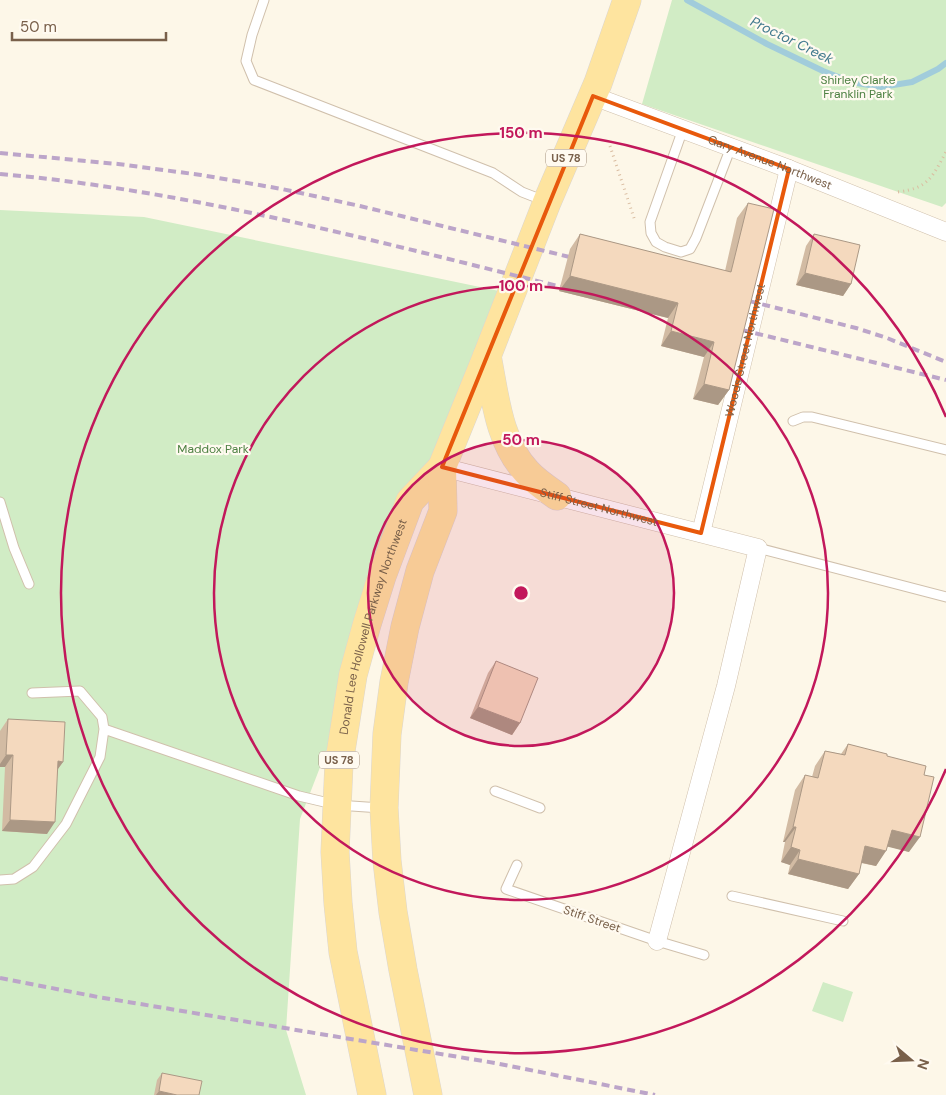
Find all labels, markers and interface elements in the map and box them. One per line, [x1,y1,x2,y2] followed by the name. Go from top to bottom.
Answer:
[12,10,166,42] scale bar
[747,12,837,68] water label: Proctor Creek
[20,17,57,37] text: 50 m
[821,72,896,102] park label: Shirley Clarke Franklin Park
[500,123,543,143] text: 150 m
[706,131,835,194] street label: Gary Avenue Northwest
[546,150,586,167] road number: US 78
[499,276,543,296] text: 100 m
[721,281,769,419] street label: Woods Street Northwest
[502,430,540,450] text: 50 m
[177,441,249,457] park label: Maddox Park
[538,484,660,530] street label: Stiff Street Northwest
[336,516,411,736] street label: Donald Lee Hollowell Parkway Northwest
[512,584,530,602] centre of rings
[319,752,359,768] road number: US 78
[561,902,623,936] street label: Stiff Street
[886,1035,936,1085] north arrow
[913,1056,933,1072] text: N

